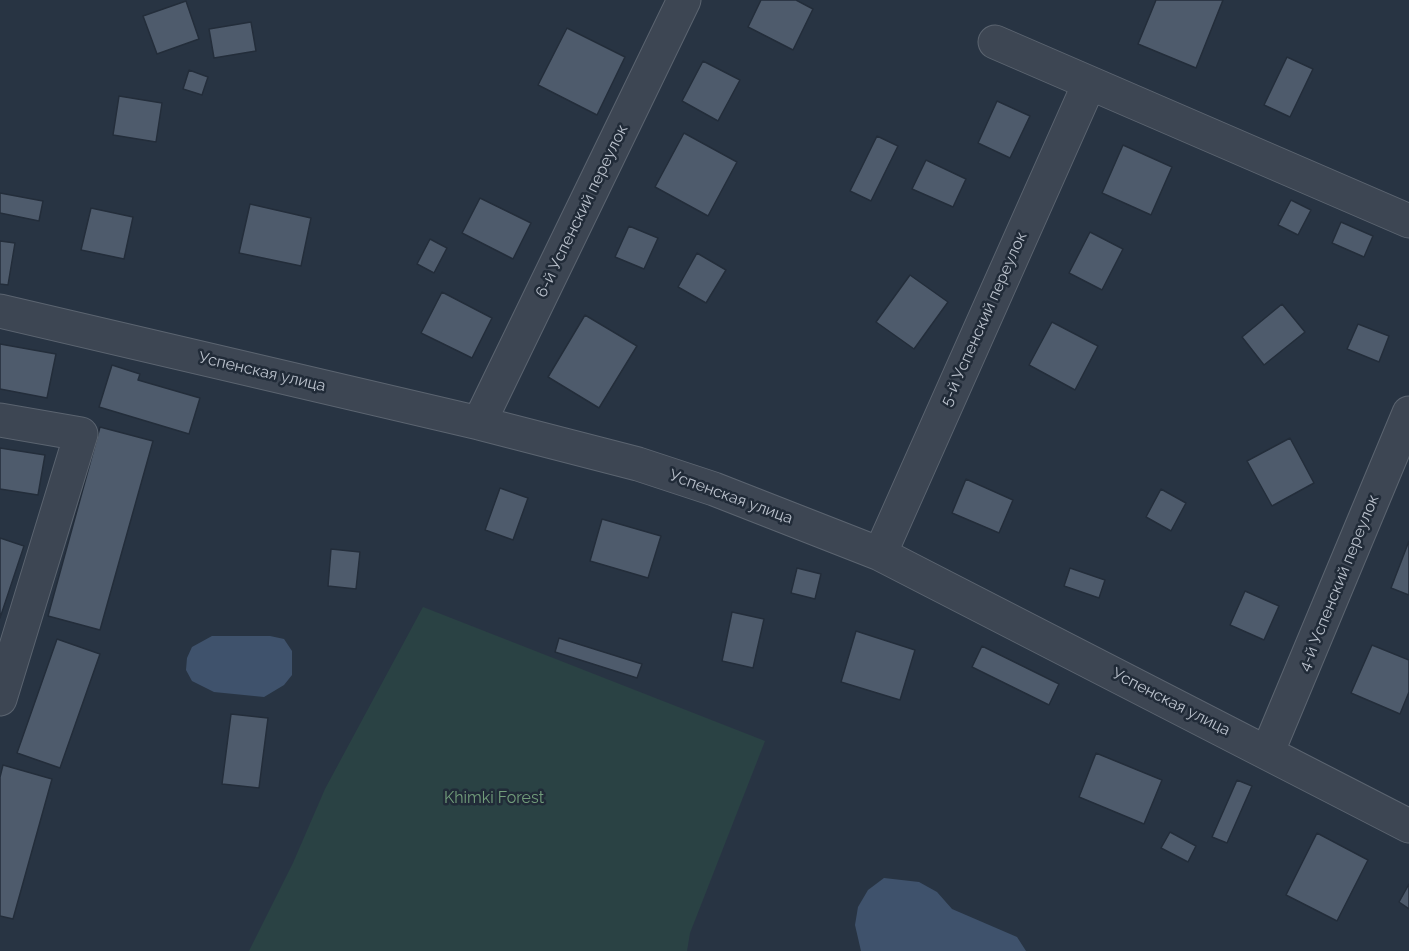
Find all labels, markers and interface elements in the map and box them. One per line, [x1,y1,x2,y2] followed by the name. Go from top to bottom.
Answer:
[532,122,632,300] street label: 6-й Успенский переулок
[937,229,1031,409] street label: 5-й Успенский переулок
[197,348,327,396] street label: Успенская улица
[667,466,795,528] street label: Успенская улица
[1295,492,1383,674] street label: 4-й Успенский переулок
[1109,664,1233,740] street label: Успенская улица
[444,788,544,808] park label: Khimki Forest

